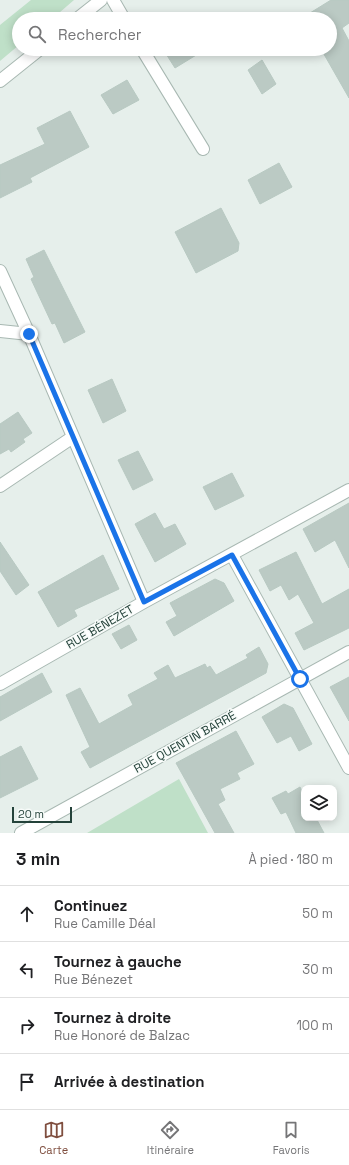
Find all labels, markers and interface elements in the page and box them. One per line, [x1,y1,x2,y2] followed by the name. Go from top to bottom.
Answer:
[12,12,337,56] search box
[26,23,48,45] icon: search
[58,25,141,44] text: Rechercher
[20,325,38,343] route end
[63,601,137,653] street label: RUE BÉNEZET
[291,670,309,688] route start
[131,707,239,777] street label: RUE QUENTIN BARRÉ
[301,785,337,821] map controls
[301,785,337,821] button: layers
[12,805,72,824] scale bar
[18,807,44,821] text: 20 m
[16,848,60,870] text: 3 min
[249,851,333,868] text: À pied · 180 m
[54,896,127,915] text: Continuez
[16,903,38,925] icon: ahead
[302,905,333,922] text: 50 m
[54,915,156,932] text: Rue Camille Déal
[54,952,182,971] text: Tournez à gauche
[16,959,38,981] icon: left
[302,961,333,978] text: 30 m
[54,971,133,988] text: Rue Bénezet
[54,1008,171,1027] text: Tournez à droite
[16,1015,38,1037] icon: right
[296,1017,333,1034] text: 100 m
[54,1027,190,1044] text: Rue Honoré de Balzac
[16,1071,38,1093] icon: arrive
[54,1072,204,1091] text: Arrivée à destination
[39,1119,68,1157] tab: Carte
[147,1119,194,1157] tab: Itinéraire
[273,1119,310,1157] tab: Favoris

